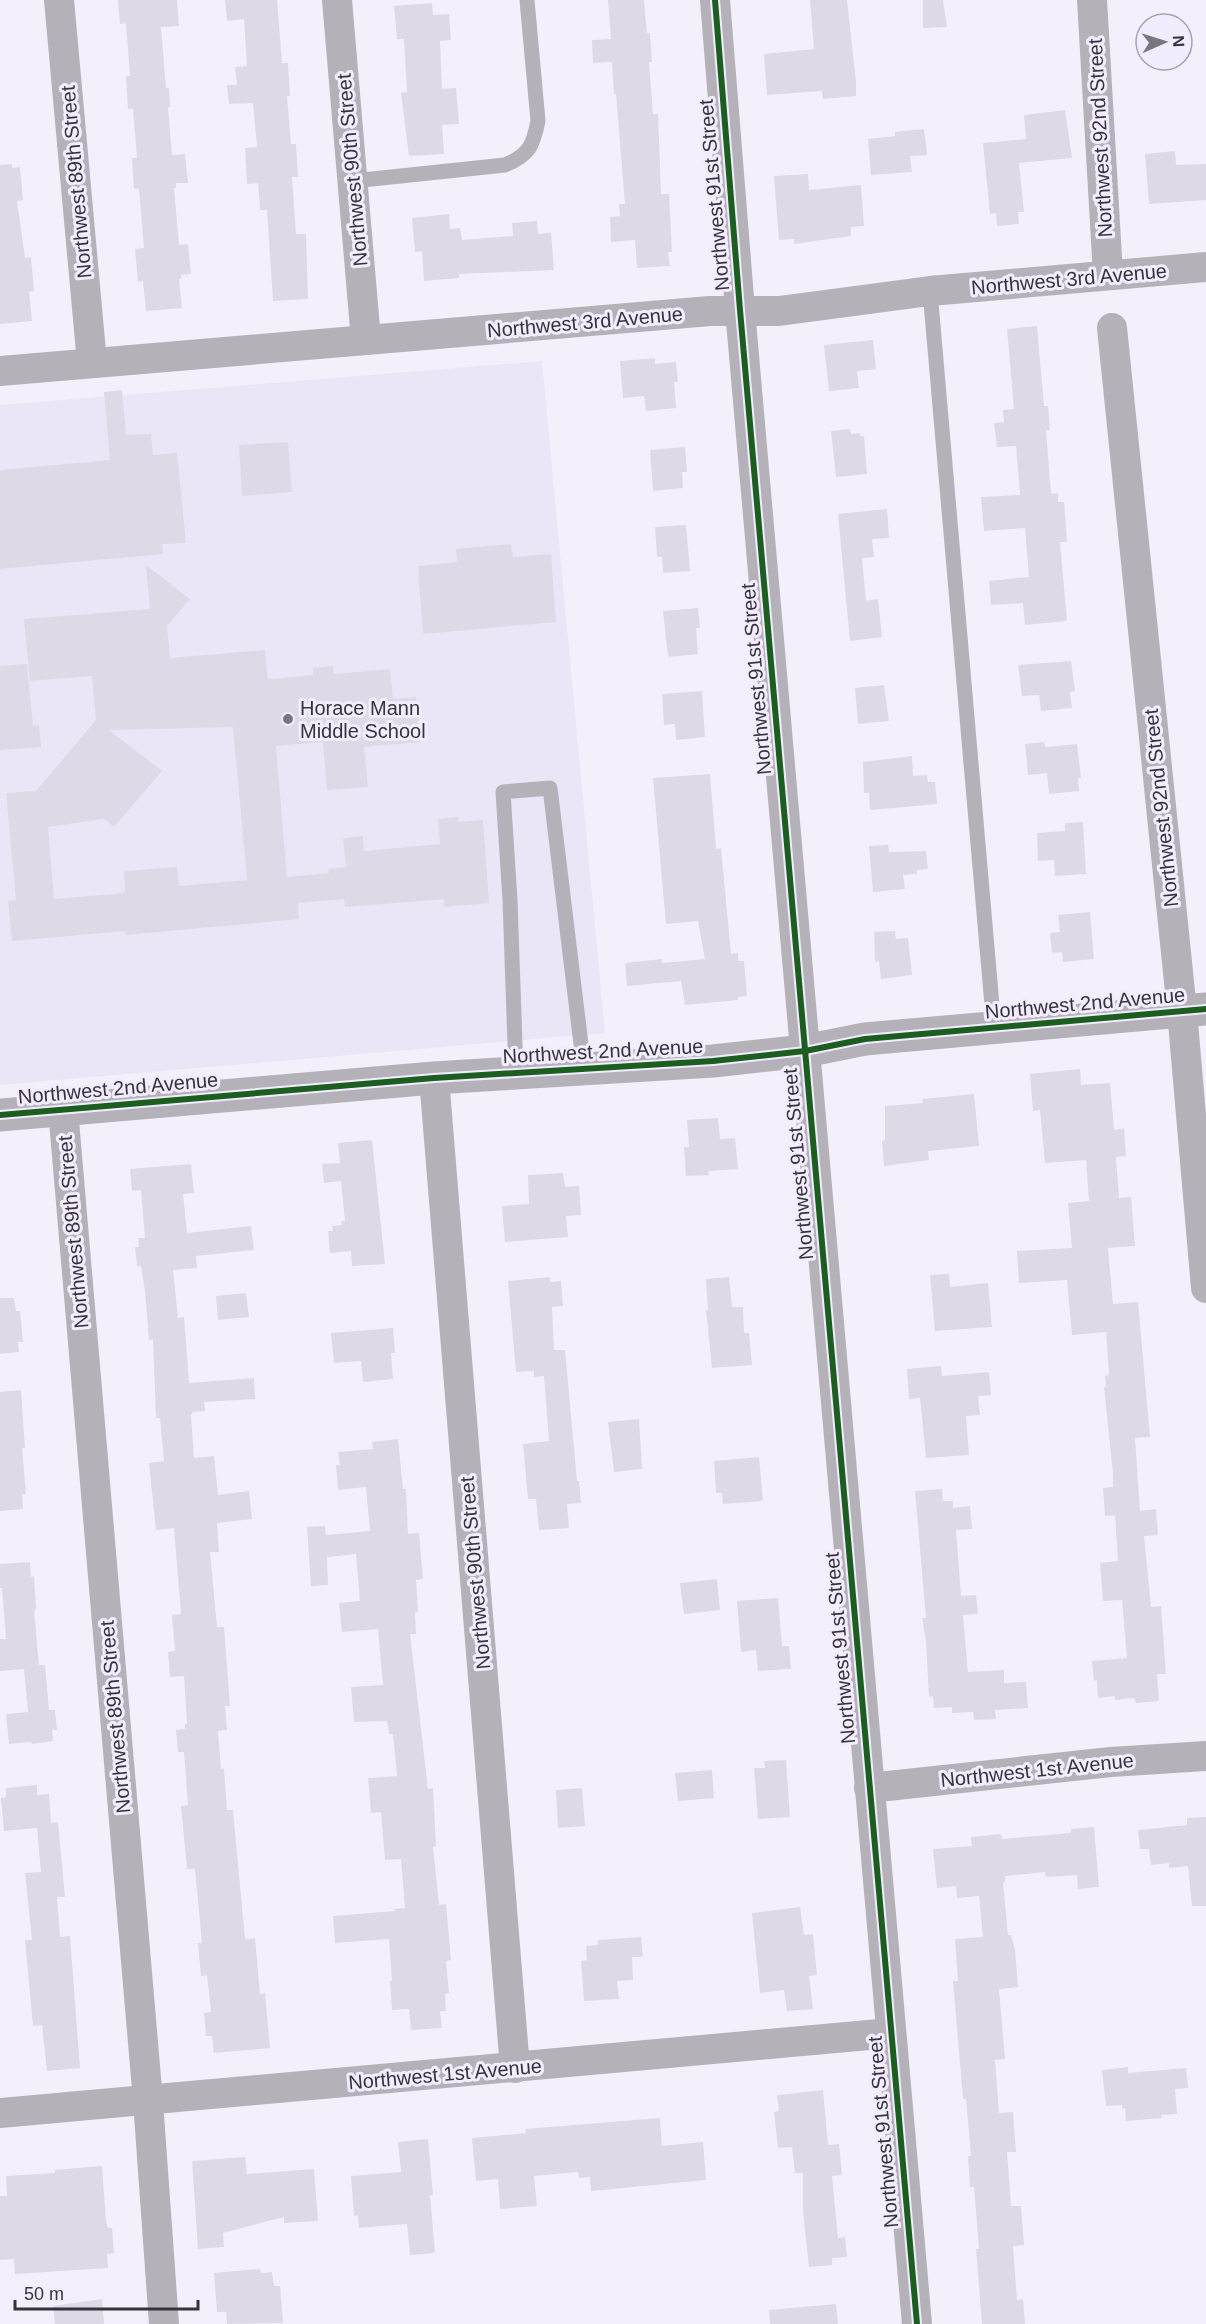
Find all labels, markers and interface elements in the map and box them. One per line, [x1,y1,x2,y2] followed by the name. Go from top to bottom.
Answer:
[1134,12,1194,72] north arrow
[1170,35,1187,47] text: N
[1084,38,1116,238] street label: Northwest 92nd Street
[333,72,371,267] street label: Northwest 90th Street
[57,84,95,279] street label: Northwest 89th Street
[695,98,733,292] street label: Northwest 91st Street
[970,259,1168,299] street label: Northwest 3rd Avenue
[486,302,684,342] street label: Northwest 3rd Avenue
[737,582,775,776] street label: Northwest 91st Street
[300,697,426,742] place label: Horace Mann Middle School
[1140,707,1182,908] street label: Northwest 92nd Street
[281,712,295,726] marker: Horace Mann Middle School
[984,983,1186,1023] street label: Northwest 2nd Avenue
[502,1035,704,1067] street label: Northwest 2nd Avenue
[779,1067,817,1261] street label: Northwest 91st Street
[17,1068,219,1108] street label: Northwest 2nd Avenue
[54,1134,92,1329] street label: Northwest 89th Street
[456,1475,494,1670] street label: Northwest 90th Street
[821,1551,859,1745] street label: Northwest 91st Street
[96,1619,134,1814] street label: Northwest 89th Street
[939,1749,1135,1791] street label: Northwest 1st Avenue
[864,2035,902,2229] street label: Northwest 91st Street
[347,2055,543,2093] street label: Northwest 1st Avenue
[15,2273,198,2311] scale bar
[24,2284,64,2304] text: 50 m

